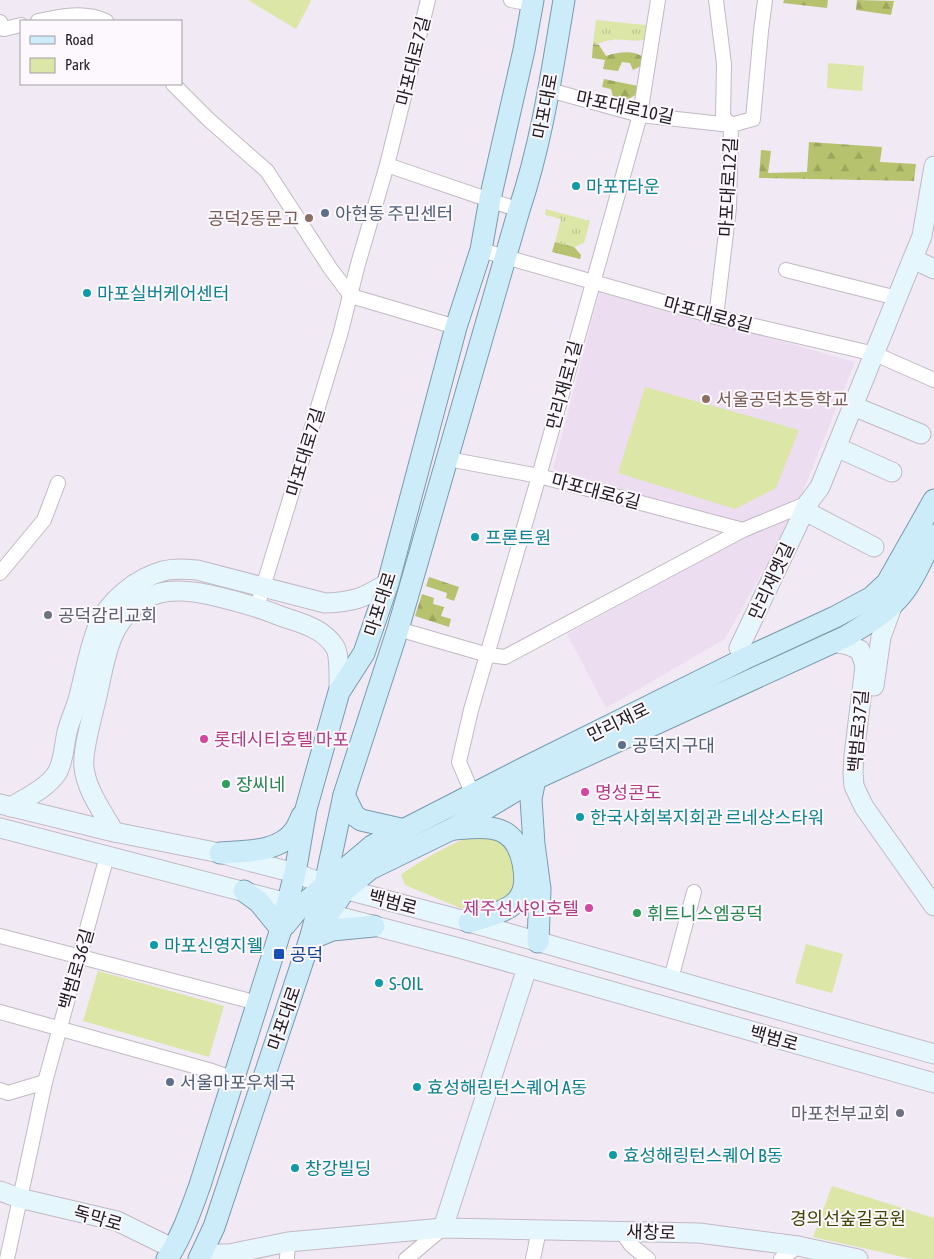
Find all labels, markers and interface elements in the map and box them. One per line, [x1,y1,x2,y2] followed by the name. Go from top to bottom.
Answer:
[392,14,434,108] street label: 마포대로7길
[20,20,182,85] legend
[65,31,94,48] text: Road
[65,56,90,73] text: Park
[528,71,562,141] street label: 마포대로
[574,86,676,128] street label: 마포대로10길
[715,137,741,237] street label: 마포대로12길
[586,176,660,197] place label: 마포T타운
[570,180,582,192] marker: 마포T타운
[335,203,453,224] place label: 아현동 주민센터
[319,207,331,219] marker: 아현동 주민센터
[208,208,299,229] place label: 공덕2동문고
[303,212,315,224] marker: 공덕2동문고
[97,283,229,304] place label: 마포실버케어센터
[81,287,93,299] marker: 마포실버케어센터
[661,292,755,336] street label: 마포대로8길
[542,338,586,432] street label: 만리재로1길
[716,389,848,410] place label: 서울공덕초등학교
[700,393,712,405] marker: 서울공덕초등학교
[282,405,328,499] street label: 마포대로7길
[549,469,643,513] street label: 마포대로6길
[485,527,551,548] place label: 프론트원
[469,531,481,543] marker: 프론트원
[744,539,798,623] street label: 만리재옛길
[360,569,400,639] street label: 마포대로
[58,605,157,626] place label: 공덕감리교회
[42,609,54,621] marker: 공덕감리교회
[844,689,872,773] street label: 백범로37길
[584,698,652,746] street label: 만리재로
[214,729,349,750] place label: 롯데시티호텔 마포
[198,733,210,745] marker: 롯데시티호텔 마포
[632,735,715,756] place label: 공덕지구대
[616,739,628,751] marker: 공덕지구대
[236,774,286,795] place label: 장씨네
[220,778,232,790] marker: 장씨네
[595,782,661,803] place label: 명성콘도
[579,786,591,798] marker: 명성콘도
[590,807,824,828] place label: 한국사회복지회관 르네상스타워
[574,811,586,823] marker: 한국사회복지회관 르네상스타워
[366,885,420,919] street label: 백범로
[463,898,579,919] place label: 제주선샤인호텔
[583,902,595,914] marker: 제주선샤인호텔
[647,903,763,924] place label: 휘트니스엠공덕
[631,907,643,919] marker: 휘트니스엠공덕
[54,926,98,1012] street label: 백범로36길
[164,935,263,956] place label: 마포신영지웰
[148,939,160,951] marker: 마포신영지웰
[290,944,323,965] place label: 공덕
[272,947,286,961] marker: 공덕
[389,973,423,994] place label: S-OIL
[373,977,385,989] marker: S-OIL
[263,983,305,1053] street label: 마포대로
[747,1021,801,1055] street label: 백범로
[180,1072,296,1093] place label: 서울마포우체국
[164,1076,176,1088] marker: 서울마포우체국
[427,1077,587,1098] place label: 효성해링턴스퀘어 A동
[411,1081,423,1093] marker: 효성해링턴스퀘어 A동
[791,1103,890,1124] place label: 마포천부교회
[894,1107,906,1119] marker: 마포천부교회
[623,1145,783,1166] place label: 효성해링턴스퀘어 B동
[607,1149,619,1161] marker: 효성해링턴스퀘어 B동
[305,1158,371,1179] place label: 창강빌딩
[289,1162,301,1174] marker: 창강빌딩
[71,1201,125,1235] street label: 독막로
[790,1208,906,1229] park label: 경의선숲길공원
[626,1221,676,1243] street label: 새창로

